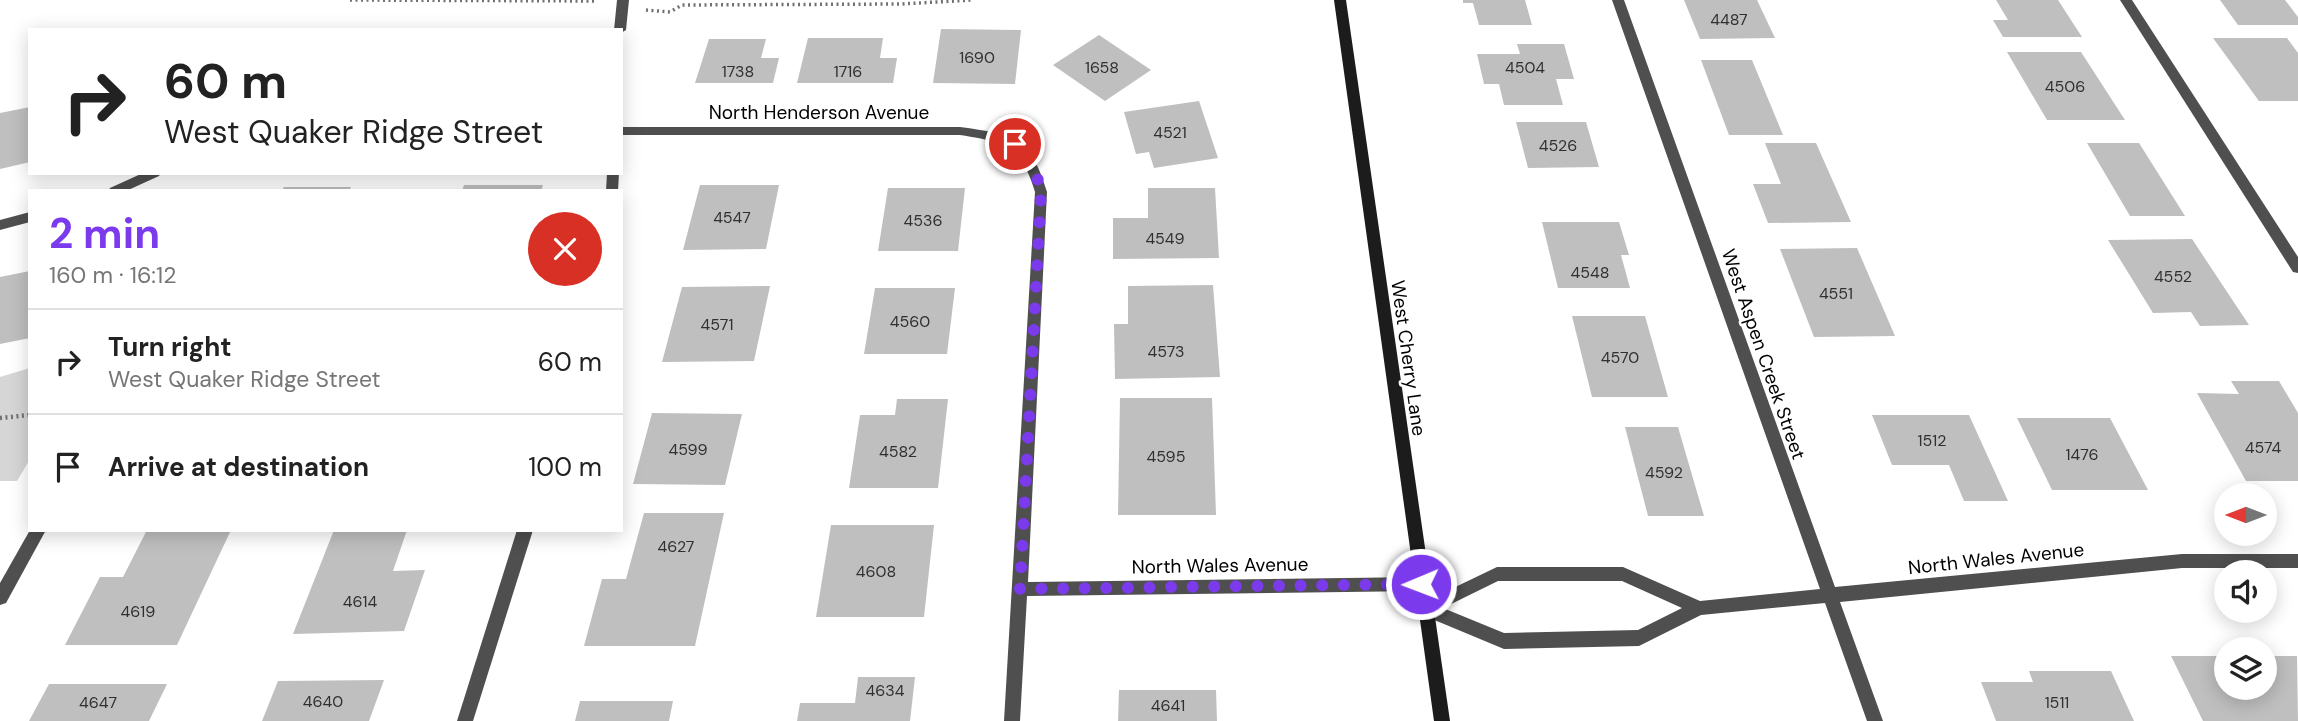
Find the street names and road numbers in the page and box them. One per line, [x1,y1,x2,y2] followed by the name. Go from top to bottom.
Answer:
[709,100,929,125] street label: North Henderson Avenue
[1716,246,1811,463] street label: West Aspen Creek Street
[1385,279,1432,437] street label: West Cherry Lane
[1907,537,2085,580] street label: North Wales Avenue
[1131,551,1309,580] street label: North Wales Avenue

